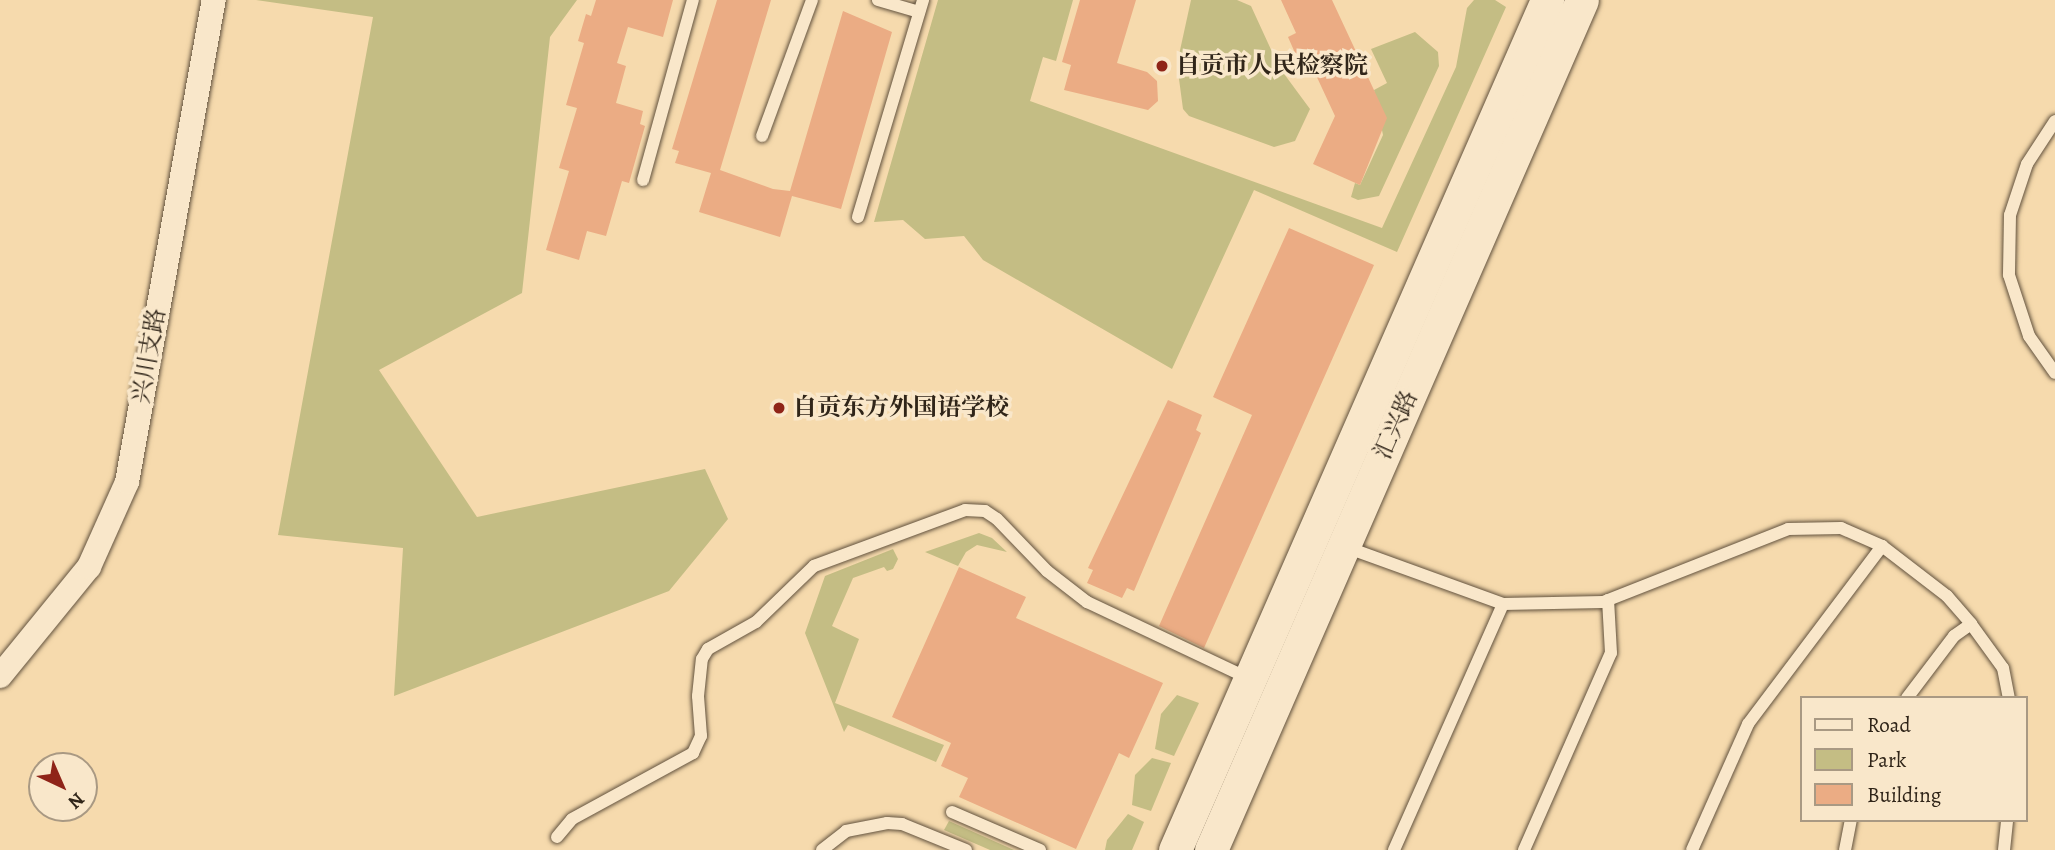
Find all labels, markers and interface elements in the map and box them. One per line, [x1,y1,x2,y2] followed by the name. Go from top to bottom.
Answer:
[1176,52,1368,80] place label: 自贡市人民检察院
[1154,58,1170,74] marker: 自贡市人民检察院
[126,306,172,406] street label: 兴川支路
[1368,386,1424,464] street label: 汇兴路
[793,394,1009,422] place label: 自贡东方外国语学校
[771,400,787,416] marker: 自贡东方外国语学校
[1800,696,2027,822] legend
[1867,711,1911,739] text: Road
[1867,746,1906,774] text: Park
[28,752,98,822] north arrow
[1867,781,1941,809] text: Building
[62,787,90,815] text: N

